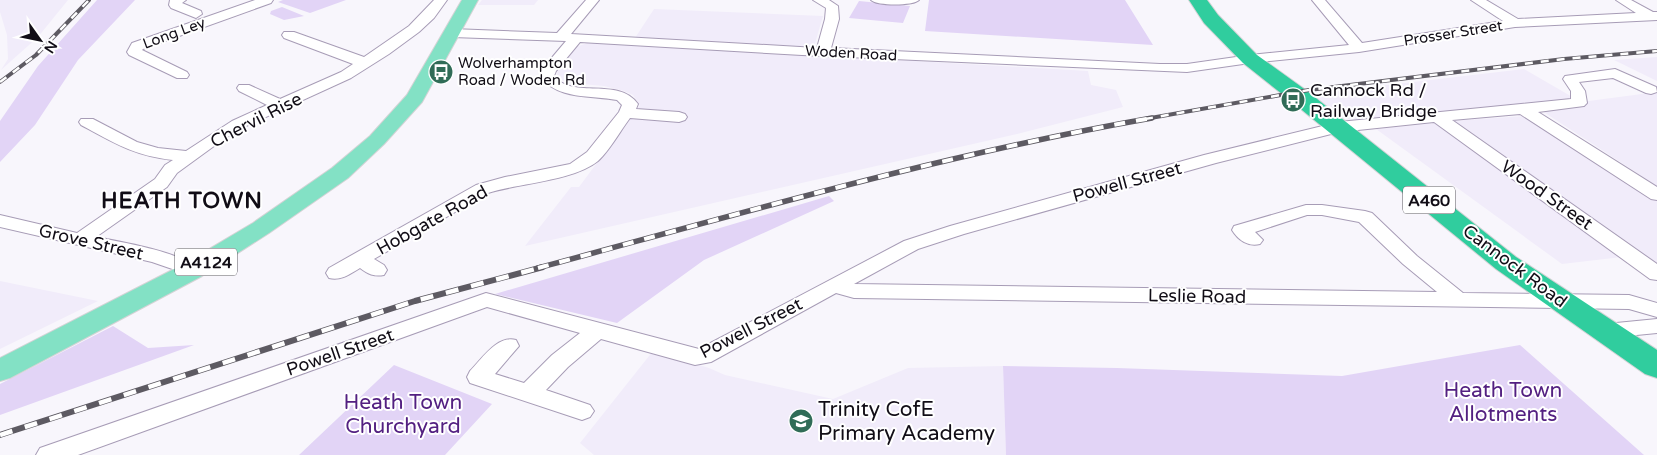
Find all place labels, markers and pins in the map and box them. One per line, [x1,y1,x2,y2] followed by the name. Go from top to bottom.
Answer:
[458,54,585,89] place label: Wolverhampton Road / Woden Rd
[428,59,454,85] bus stop icon: Wolverhampton Road / Woden Rd
[1310,79,1437,122] place label: Cannock Rd / Railway Bridge
[1280,87,1306,113] bus stop icon: Cannock Rd / Railway Bridge
[818,397,995,446] place label: Trinity CofE Primary Academy
[788,408,814,434] school or university icon: Trinity CofE Primary Academy

